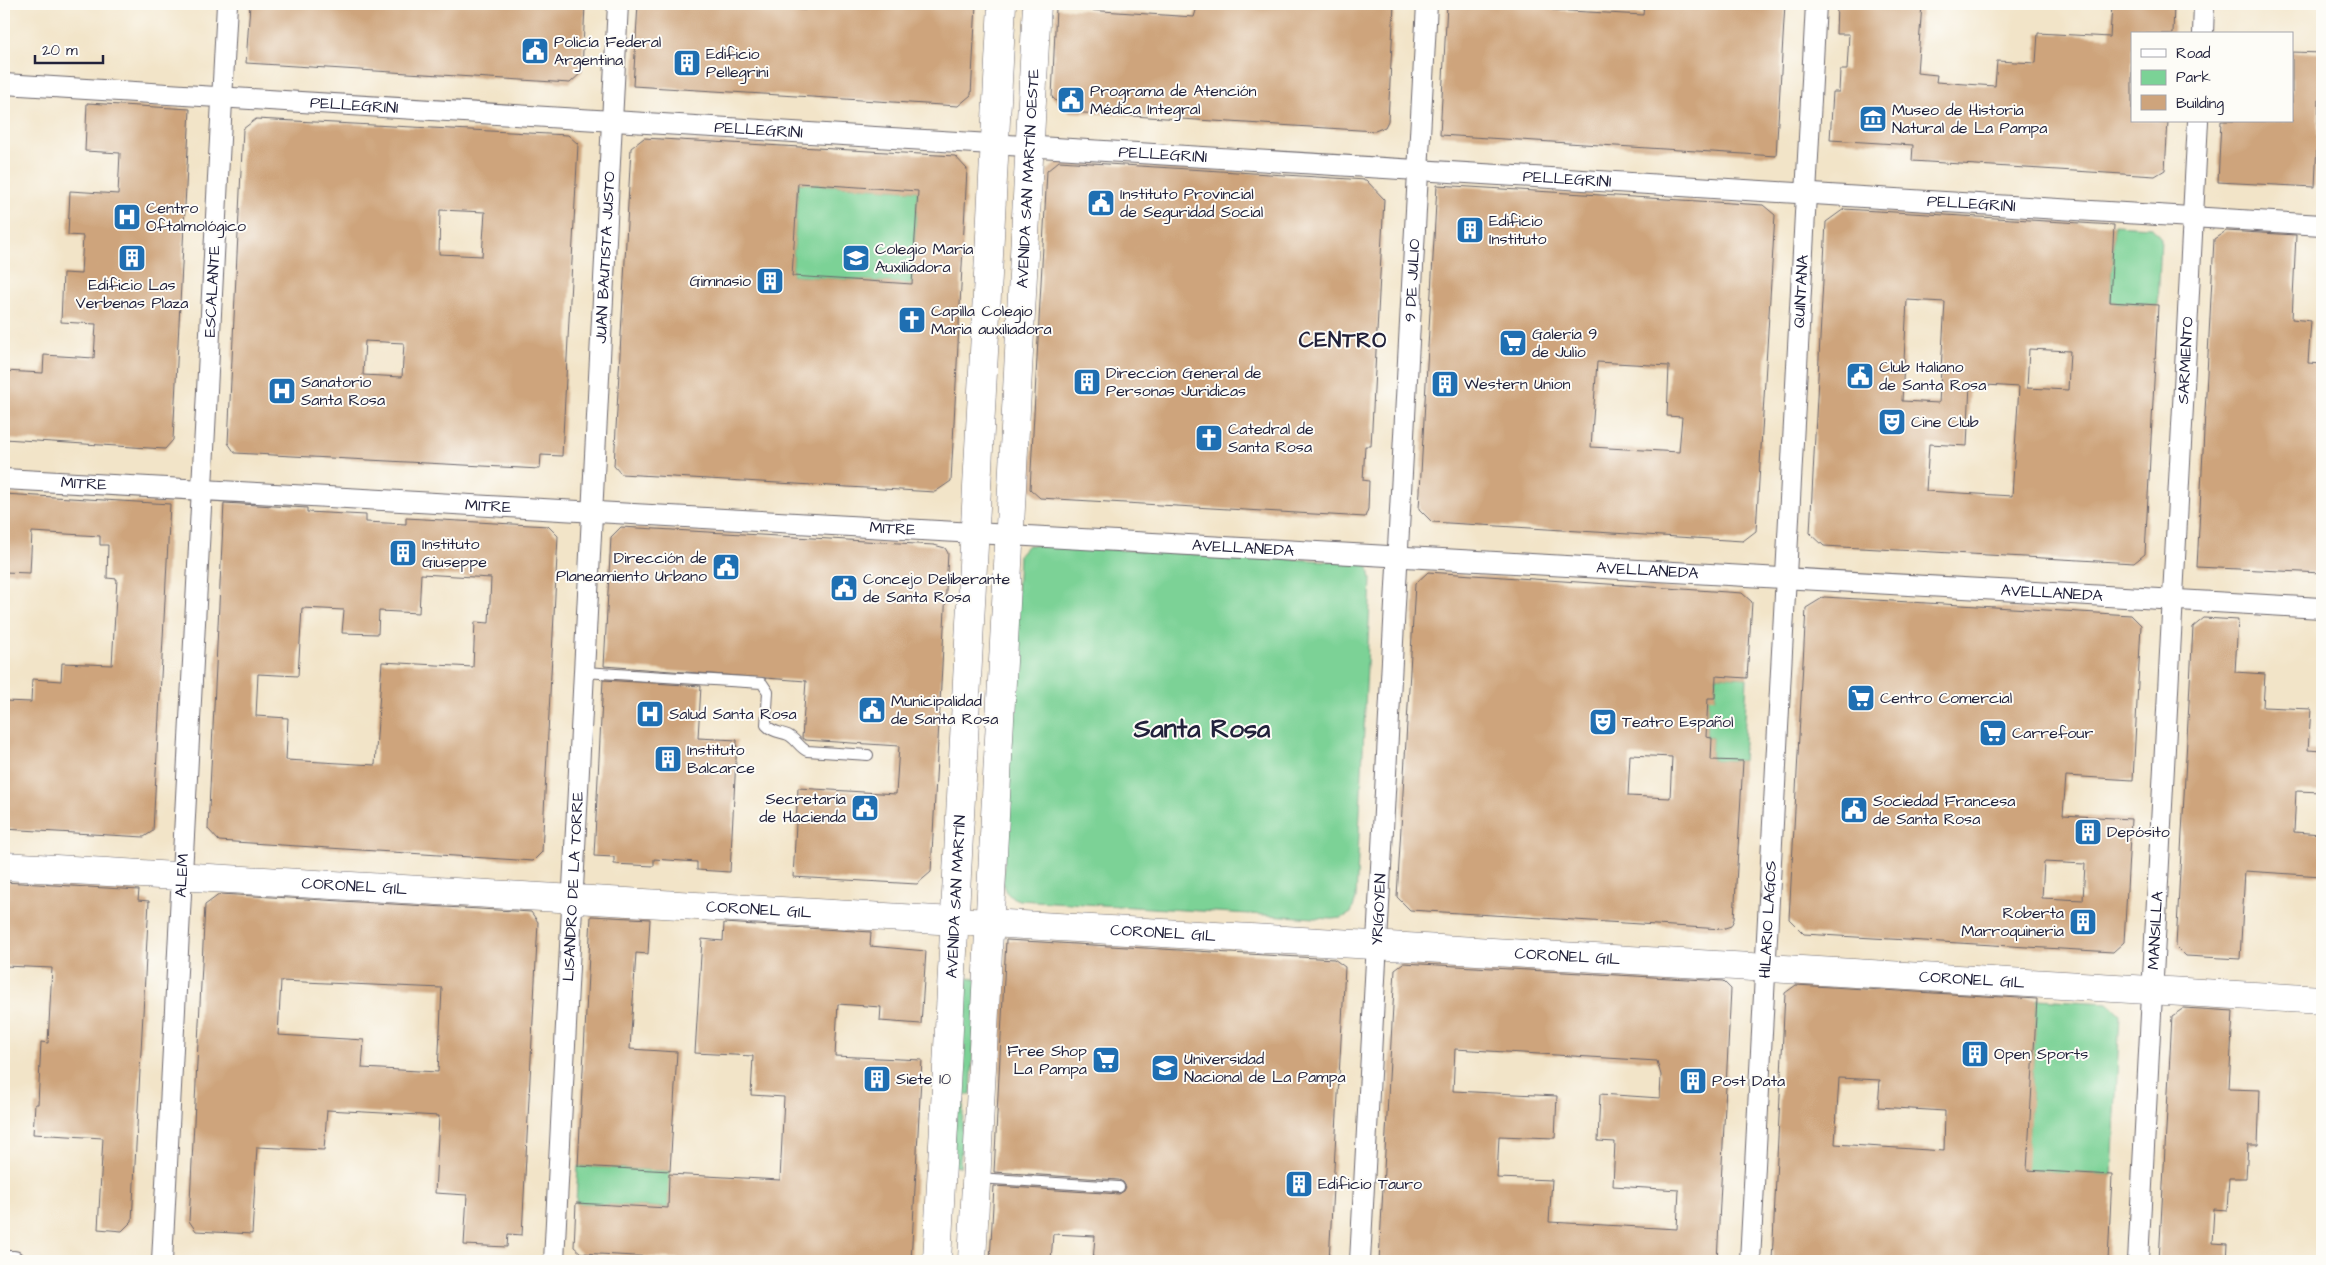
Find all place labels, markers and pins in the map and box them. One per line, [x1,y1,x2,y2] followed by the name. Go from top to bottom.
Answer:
[554,31,661,72] place label: Policía Federal Argentina
[520,36,550,66] public building icon: Policía Federal Argentina
[706,43,769,84] place label: Edificio Pellegrini
[672,48,702,78] building icon: Edificio Pellegrini
[1090,80,1256,121] place label: Programa de Atención Médica Integral
[1056,85,1086,115] public building icon: Programa de Atención Médica Integral
[1892,99,2047,139] place label: Museo de Historia Natural de La Pampa
[1858,104,1888,134] museum icon: Museo de Historia Natural de La Pampa
[1120,183,1263,224] place label: Instituto Provincial de Seguridad Social
[1086,188,1116,218] public building icon: Instituto Provincial de Seguridad Social
[146,197,246,238] place label: Centro Oftalmológico
[112,202,142,232] hospital icon: Centro Oftalmológico
[1489,210,1546,250] place label: Edificio Instituto
[1455,215,1485,245] building icon: Edificio Instituto
[875,238,973,278] place label: Colegio María Auxiliadora
[117,243,147,273] building icon: Edificio Las Verbenas Plaza
[841,243,871,273] school or university icon: Colegio María Auxiliadora
[755,266,785,296] building icon: Gimnasio
[689,270,751,292] place label: Gimnasio
[76,274,188,314] place label: Edificio Las Verbenas Plaza
[931,300,1052,340] place label: Capilla Colegio Maria auxiliadora
[897,305,927,335] church icon: Capilla Colegio Maria auxiliadora
[1532,323,1597,363] place label: Galería 9 de Julio
[1498,328,1528,358] supermarket icon: Galería 9 de Julio
[1879,356,1986,396] place label: Club Italiano de Santa Rosa
[1845,361,1875,391] public building icon: Club Italiano de Santa Rosa
[1106,362,1262,402] place label: Direccion General de Personas Juridicas
[1072,367,1102,397] building icon: Direccion General de Personas Juridicas
[1430,369,1460,399] building icon: Western Union
[301,371,385,411] place label: Sanatorio Santa Rosa
[1464,373,1571,395] place label: Western Union
[267,376,297,406] hospital icon: Sanatorio Santa Rosa
[1877,407,1907,437] theatre icon: Cine Club
[1911,411,1979,433] place label: Cine Club
[1228,418,1314,458] place label: Catedral de Santa Rosa
[1194,423,1224,453] church icon: Catedral de Santa Rosa
[422,533,487,573] place label: Instituto Giuseppe
[388,538,418,568] building icon: Instituto Giuseppe
[556,547,707,587] place label: Dirección de Planeamiento Urbano
[711,552,741,582] public building icon: Dirección de Planeamiento Urbano
[863,568,1010,608] place label: Concejo Deliberante de Santa Rosa
[829,573,859,603] public building icon: Concejo Deliberante de Santa Rosa
[1846,683,1876,713] supermarket icon: Centro Comercial
[1880,687,2012,709] place label: Centro Comercial
[891,690,998,730] place label: Municipalidad de Santa Rosa
[857,695,887,725] public building icon: Municipalidad de Santa Rosa
[635,699,665,729] hospital icon: Salud Santa Rosa
[669,703,797,725] place label: Salud Santa Rosa
[1588,707,1618,737] theatre icon: Teatro Español
[1622,711,1734,733] place label: Teatro Español
[1978,718,2008,748] supermarket icon: Carrefour
[2012,722,2093,744] place label: Carrefour
[687,739,755,779] place label: Instituto Balcarce
[653,744,683,774] building icon: Instituto Balcarce
[759,788,846,828] place label: Secretaría de Hacienda
[1873,790,2015,830] place label: Sociedad Francesa de Santa Rosa
[850,793,880,823] public building icon: Secretaría de Hacienda
[1839,795,1869,825] public building icon: Sociedad Francesa de Santa Rosa
[2073,817,2103,847] building icon: Depósito
[2107,821,2170,843] place label: Depósito
[1961,902,2064,942] place label: Roberta Marroquineria
[2068,907,2098,937] building icon: Roberta Marroquineria
[1960,1039,1990,1069] building icon: Open Sports
[1007,1040,1087,1080] place label: Free Shop La Pampa
[1994,1043,2088,1065] place label: Open Sports
[1091,1045,1121,1075] supermarket icon: Free Shop La Pampa
[1184,1048,1346,1088] place label: Universidad Nacional de La Pampa
[1150,1053,1180,1083] school or university icon: Universidad Nacional de La Pampa
[862,1064,892,1094] building icon: Siete 10
[1678,1066,1708,1096] building icon: Post Data
[896,1068,951,1090] place label: Siete 10
[1712,1070,1785,1092] place label: Post Data
[1284,1169,1314,1199] building icon: Edificio Tauro
[1318,1173,1422,1195] place label: Edificio Tauro

